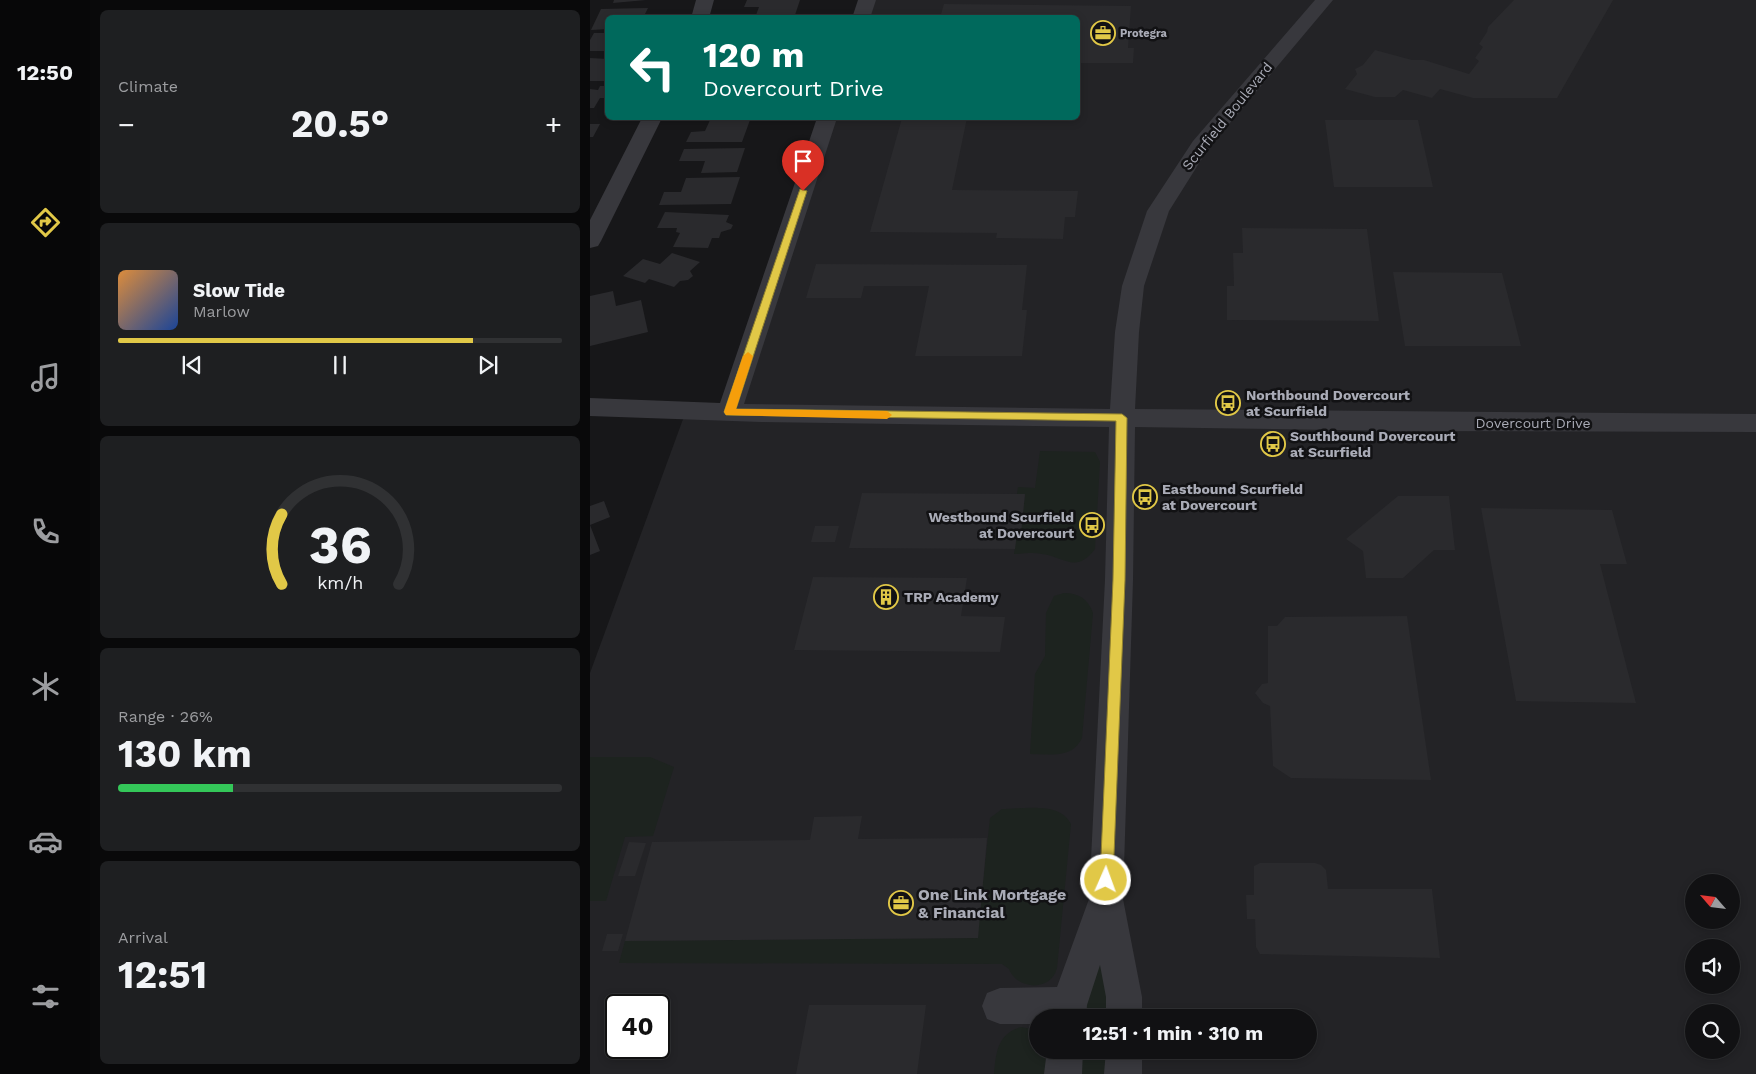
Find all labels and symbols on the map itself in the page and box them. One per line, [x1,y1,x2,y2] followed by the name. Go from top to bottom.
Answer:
[1090,20,1116,46] office icon: Protegra
[1120,27,1168,40] place label: Protegra
[1179,59,1275,173] street label: Scurfield Boulevard
[782,140,824,191] pin
[1246,387,1410,419] place label: Northbound Dovercourt at Scurfield
[1215,390,1241,416] bus stop icon: Northbound Dovercourt at Scurfield
[1476,415,1590,431] street label: Dovercourt Drive
[1290,428,1455,460] place label: Southbound Dovercourt at Scurfield
[1260,431,1286,457] bus stop icon: Southbound Dovercourt at Scurfield
[1162,481,1303,513] place label: Eastbound Scurfield at Dovercourt
[1132,484,1158,510] bus stop icon: Eastbound Scurfield at Dovercourt
[928,509,1074,541] place label: Westbound Scurfield at Dovercourt
[1079,512,1105,538] bus stop icon: Westbound Scurfield at Dovercourt
[873,584,899,610] building icon: TRP Academy
[904,589,999,605] place label: TRP Academy
[1079,853,1131,905] position arrow
[1685,874,1740,929] north arrow
[918,885,1066,922] place label: One Link Mortgage & Financial
[888,890,914,916] office icon: One Link Mortgage & Financial
[605,994,670,1059] speed limit sign: 40

